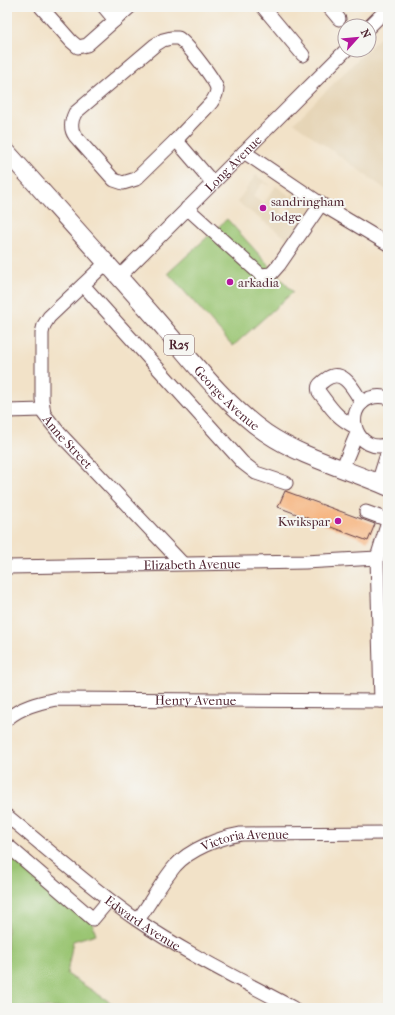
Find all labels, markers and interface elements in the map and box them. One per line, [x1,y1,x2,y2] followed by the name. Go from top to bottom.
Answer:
[337,18,377,58] north arrow
[358,27,373,41] text: N
[202,132,265,195] street label: Long Avenue
[270,194,345,224] place label: sandringham lodge
[258,203,268,213] marker: sandringham lodge
[238,275,280,290] place label: arkadia
[225,277,235,287] marker: arkadia
[164,335,194,355] road number: R25
[191,363,263,434] street label: George Avenue
[39,411,96,472] street label: Anne Street
[278,514,330,529] place label: Kwikspar
[333,516,343,526] marker: Kwikspar
[143,556,241,573] street label: Elizabeth Avenue
[155,693,237,708] street label: Henry Avenue
[198,826,289,855] street label: Victoria Avenue
[102,892,184,954] street label: Edward Avenue

